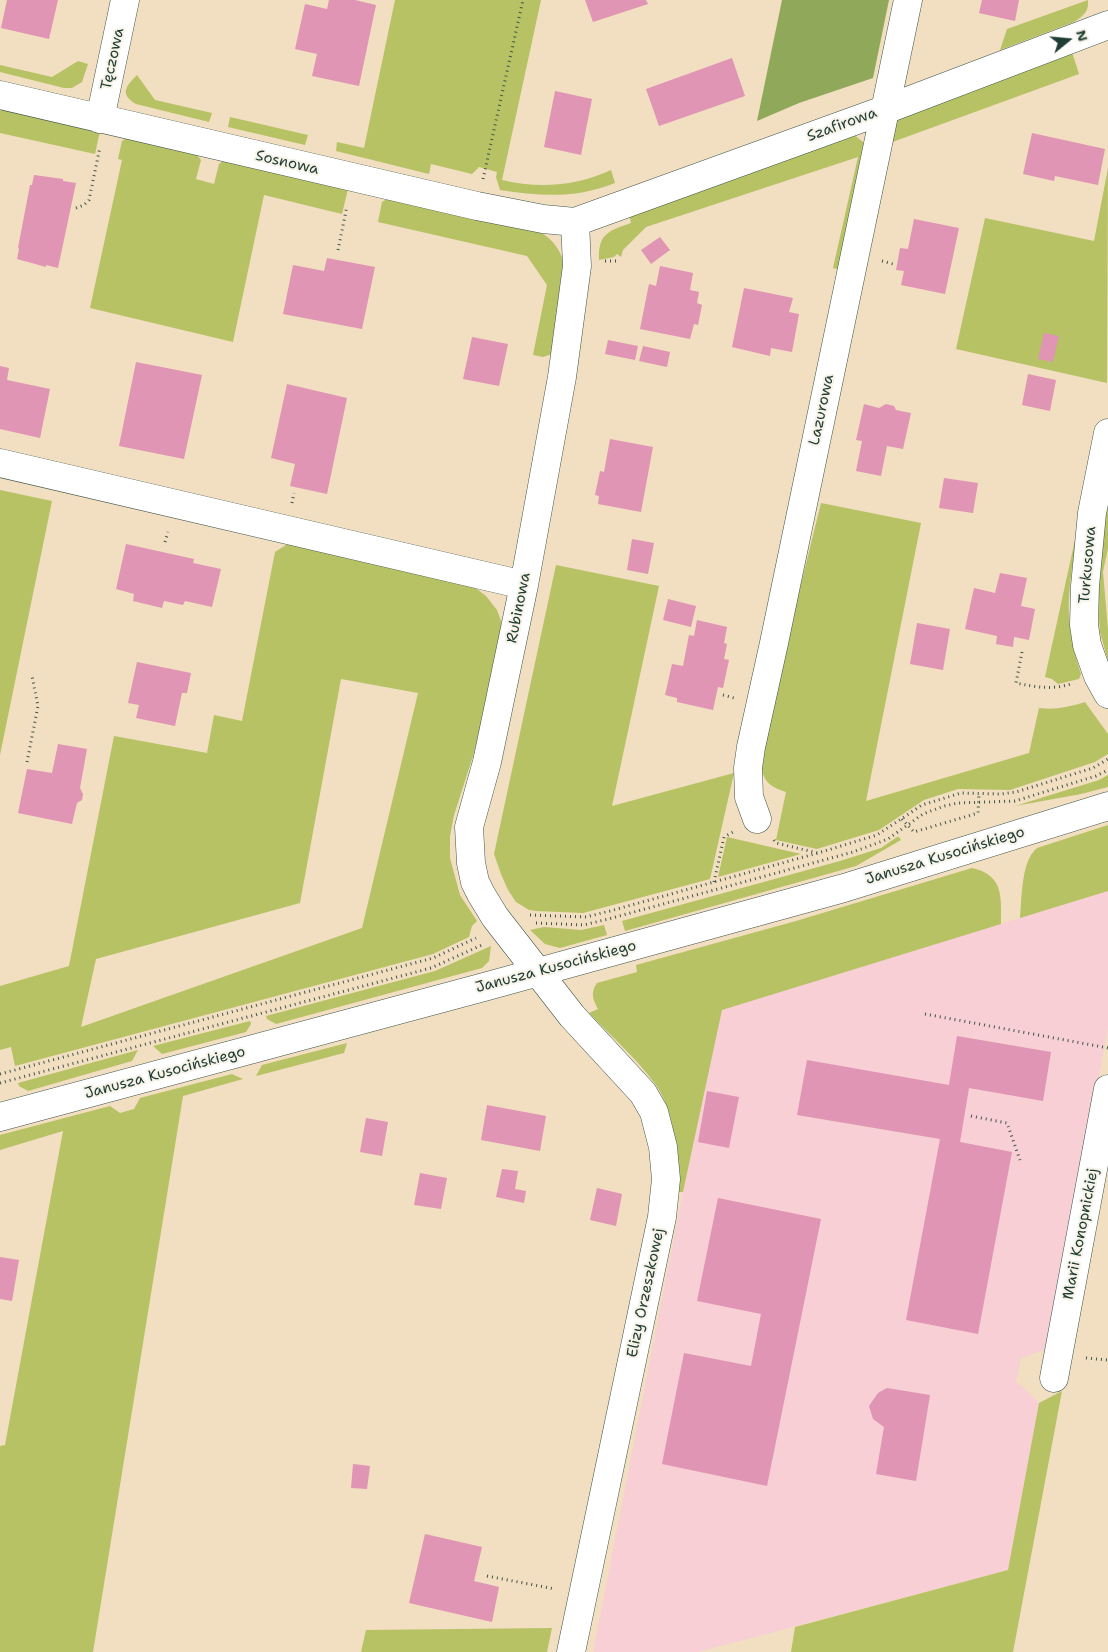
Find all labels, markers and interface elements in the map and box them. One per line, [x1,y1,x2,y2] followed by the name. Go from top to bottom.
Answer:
[1043,15,1093,65] north arrow
[98,26,128,92] street label: Tęczowa
[1072,28,1093,44] text: N
[805,104,879,146] street label: Szafirowa
[254,147,320,179] street label: Sosnowa
[806,373,838,447] street label: Lazurowa
[1076,526,1100,604] street label: Turkusowa
[503,571,535,645] street label: Rubinowa
[863,823,1027,889] street label: Janusza Kusocińskiego
[474,937,638,997] street label: Janusza Kusocińskiego
[83,1043,247,1103] street label: Janusza Kusocińskiego
[1059,1167,1103,1301] street label: Marii Konopnickiej
[624,1227,668,1359] street label: Elizy Orzeszkowej

